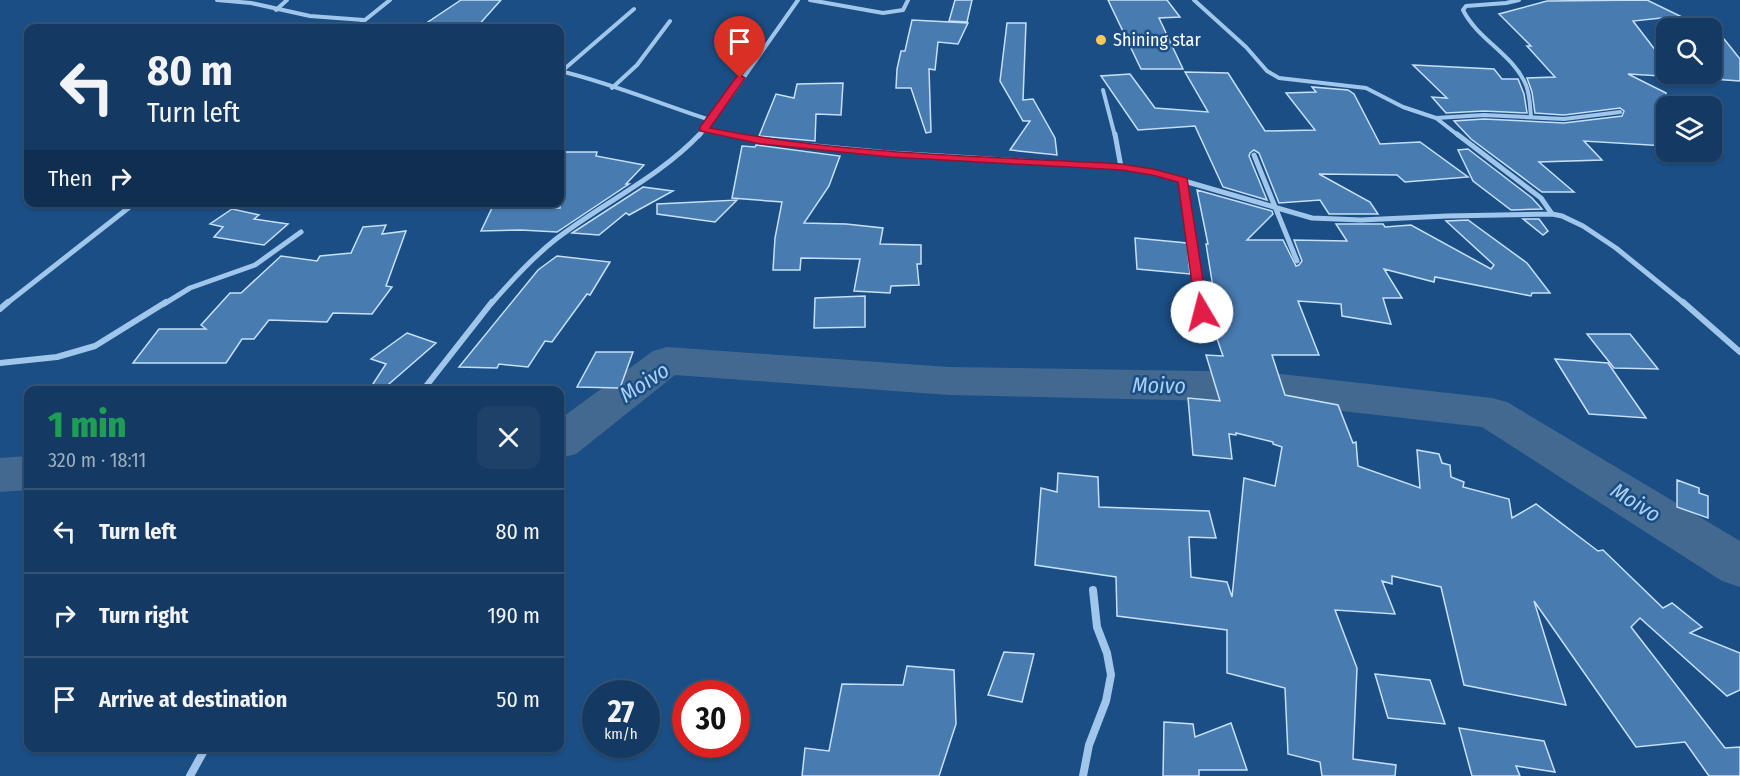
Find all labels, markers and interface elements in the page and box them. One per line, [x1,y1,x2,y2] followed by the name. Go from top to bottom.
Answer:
[714,16,765,78] pin
[1656,18,1722,162] map controls
[1656,18,1722,84] button: search
[723,25,756,58] icon: arrive
[1113,29,1201,51] place label: Shining star
[1094,33,1108,47] marker: Shining star
[147,46,233,96] text: 80 m
[48,48,126,126] icon: left
[1656,96,1722,162] button: layers
[147,97,240,129] text: Turn left
[104,162,137,195] icon: right
[48,165,92,192] text: Then
[1170,280,1234,344] position arrow
[614,356,674,408] water label: Moivo
[1132,372,1186,399] water label: Moivo
[48,403,126,447] text: 1 min
[477,406,540,469] button: close
[48,448,146,472] text: 320 m · 18:11
[1606,477,1666,528] water label: Moivo
[48,515,81,548] icon: left
[99,518,177,545] text: Turn left
[495,518,540,545] text: 80 m
[48,599,81,632] icon: right
[99,602,188,629] text: Turn right
[487,602,540,629] text: 190 m
[672,680,750,758] speed limit sign: 30
[48,683,81,716] icon: arrive
[99,686,287,713] text: Arrive at destination
[496,686,540,713] text: 50 m
[608,694,634,730] text: 27
[604,725,638,743] text: km/h

